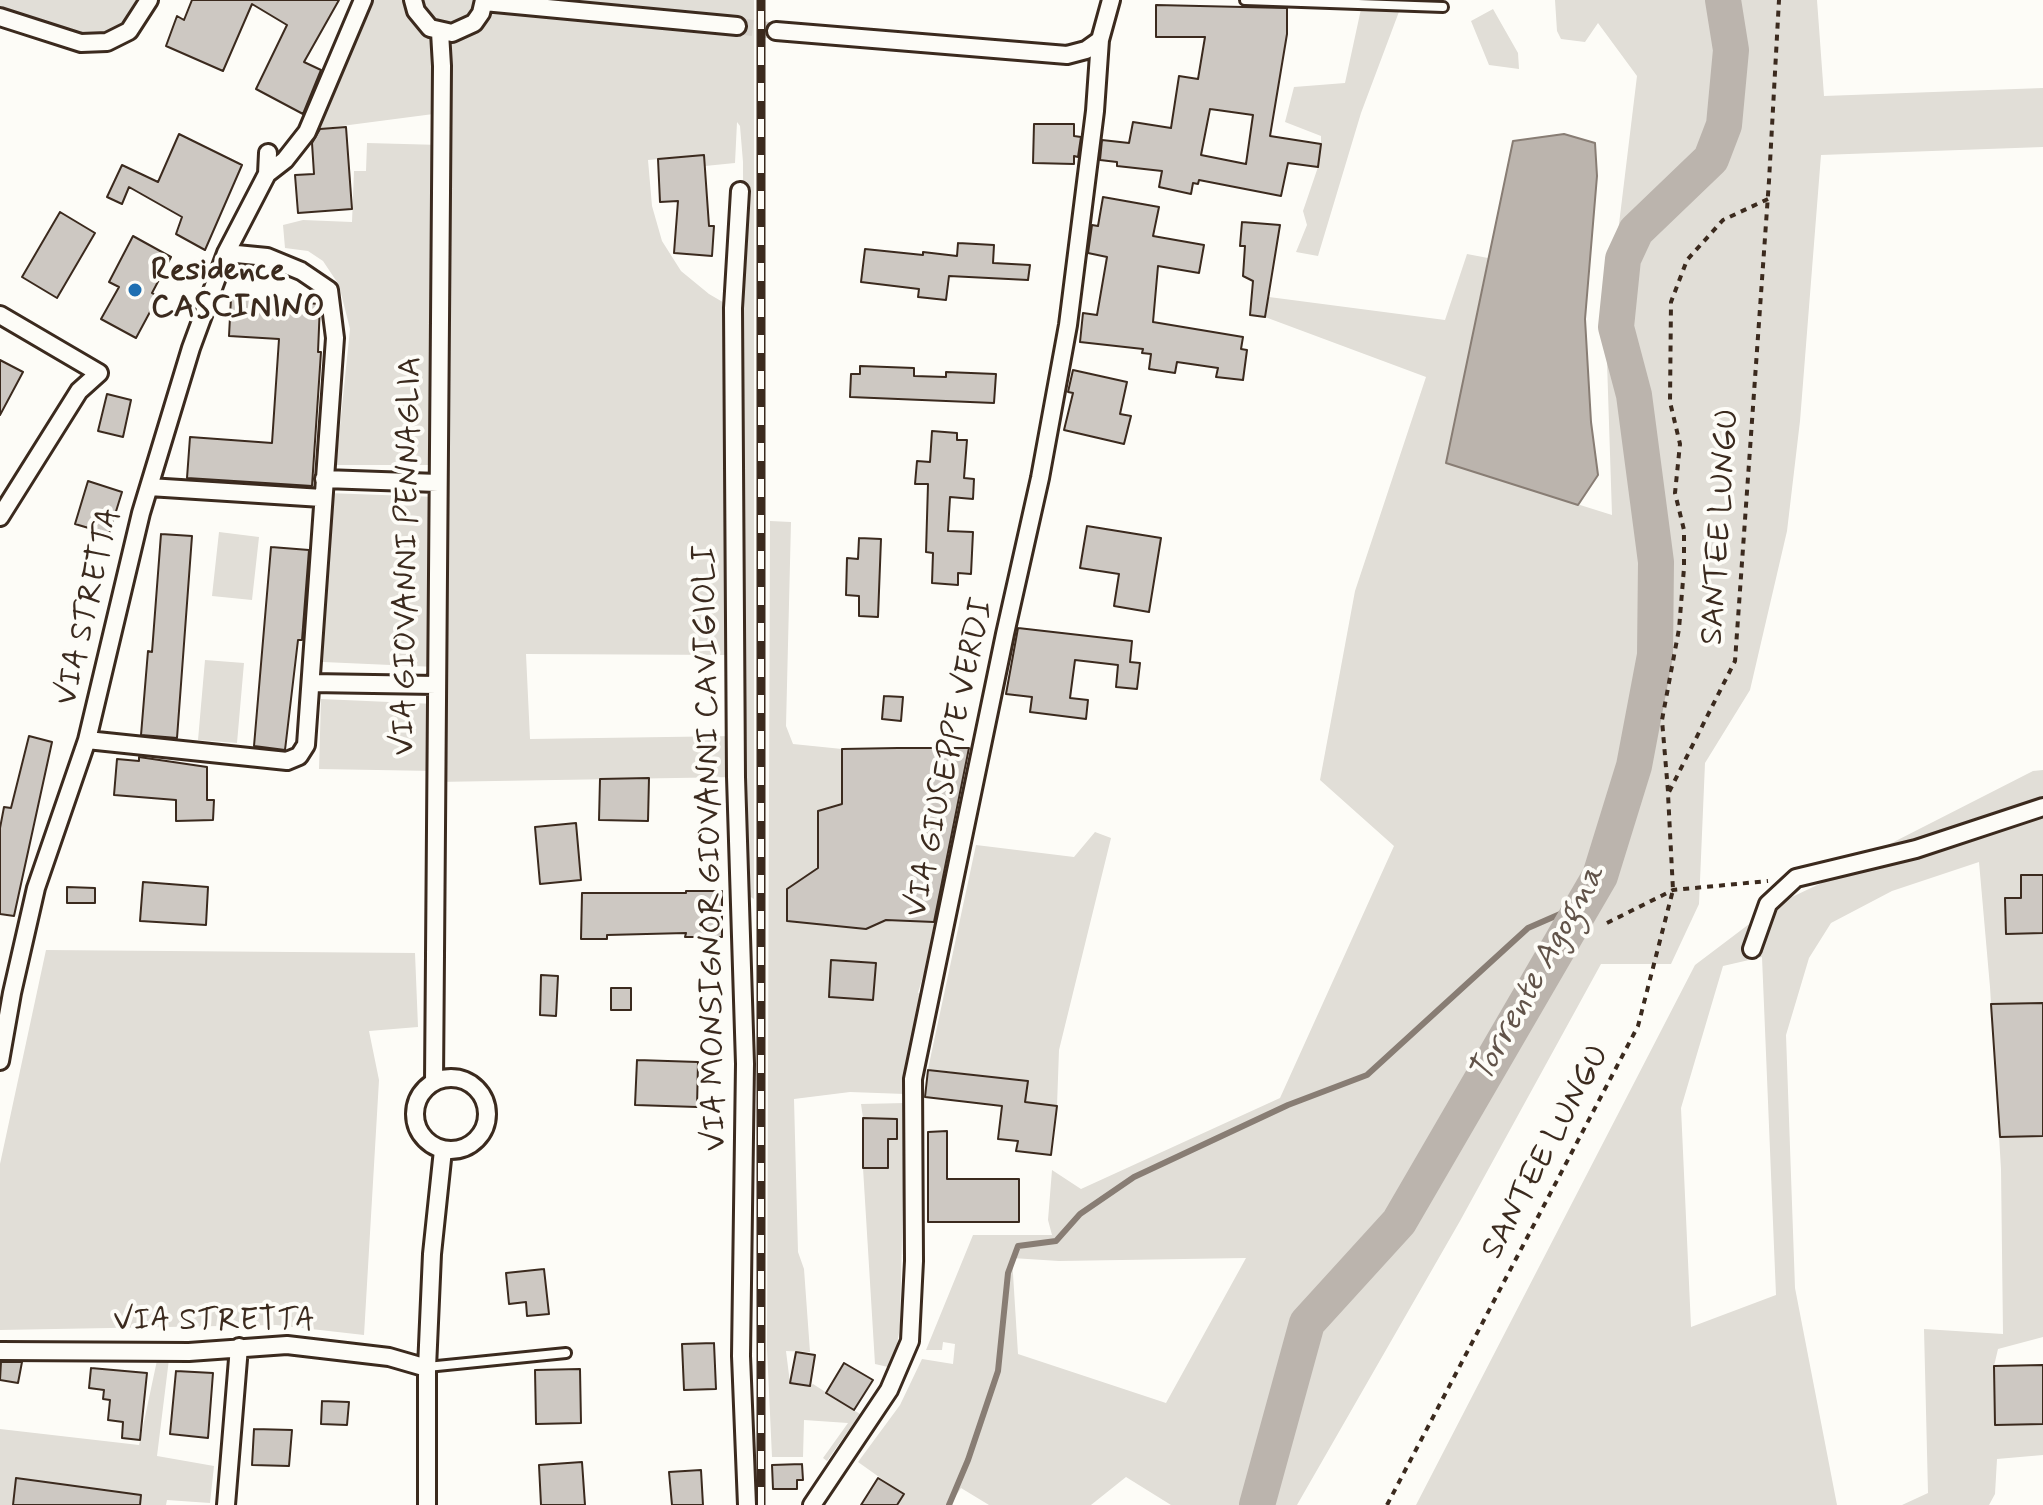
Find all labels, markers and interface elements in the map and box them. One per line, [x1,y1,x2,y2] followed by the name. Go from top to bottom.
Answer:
[151,253,325,328] place label: Residence CASCININO
[126,281,144,299] marker: Residence CASCININO
[386,356,432,756] street label: VIA GIOVANNI PENNAGLIA
[1695,408,1749,646] street label: SANTEE LUNGU
[49,504,131,710] street label: VIA STRETTA
[688,544,736,1152] street label: VIA MONSIGNOR GIOVANNI CAVIGIOLI
[898,595,1004,921] street label: VIA GIUSEPPE VERDI
[1462,859,1616,1091] water label: Torrente Agogna
[1474,1040,1620,1266] street label: SANTEE LUNGU
[113,1303,315,1341] street label: VIA STRETTA

